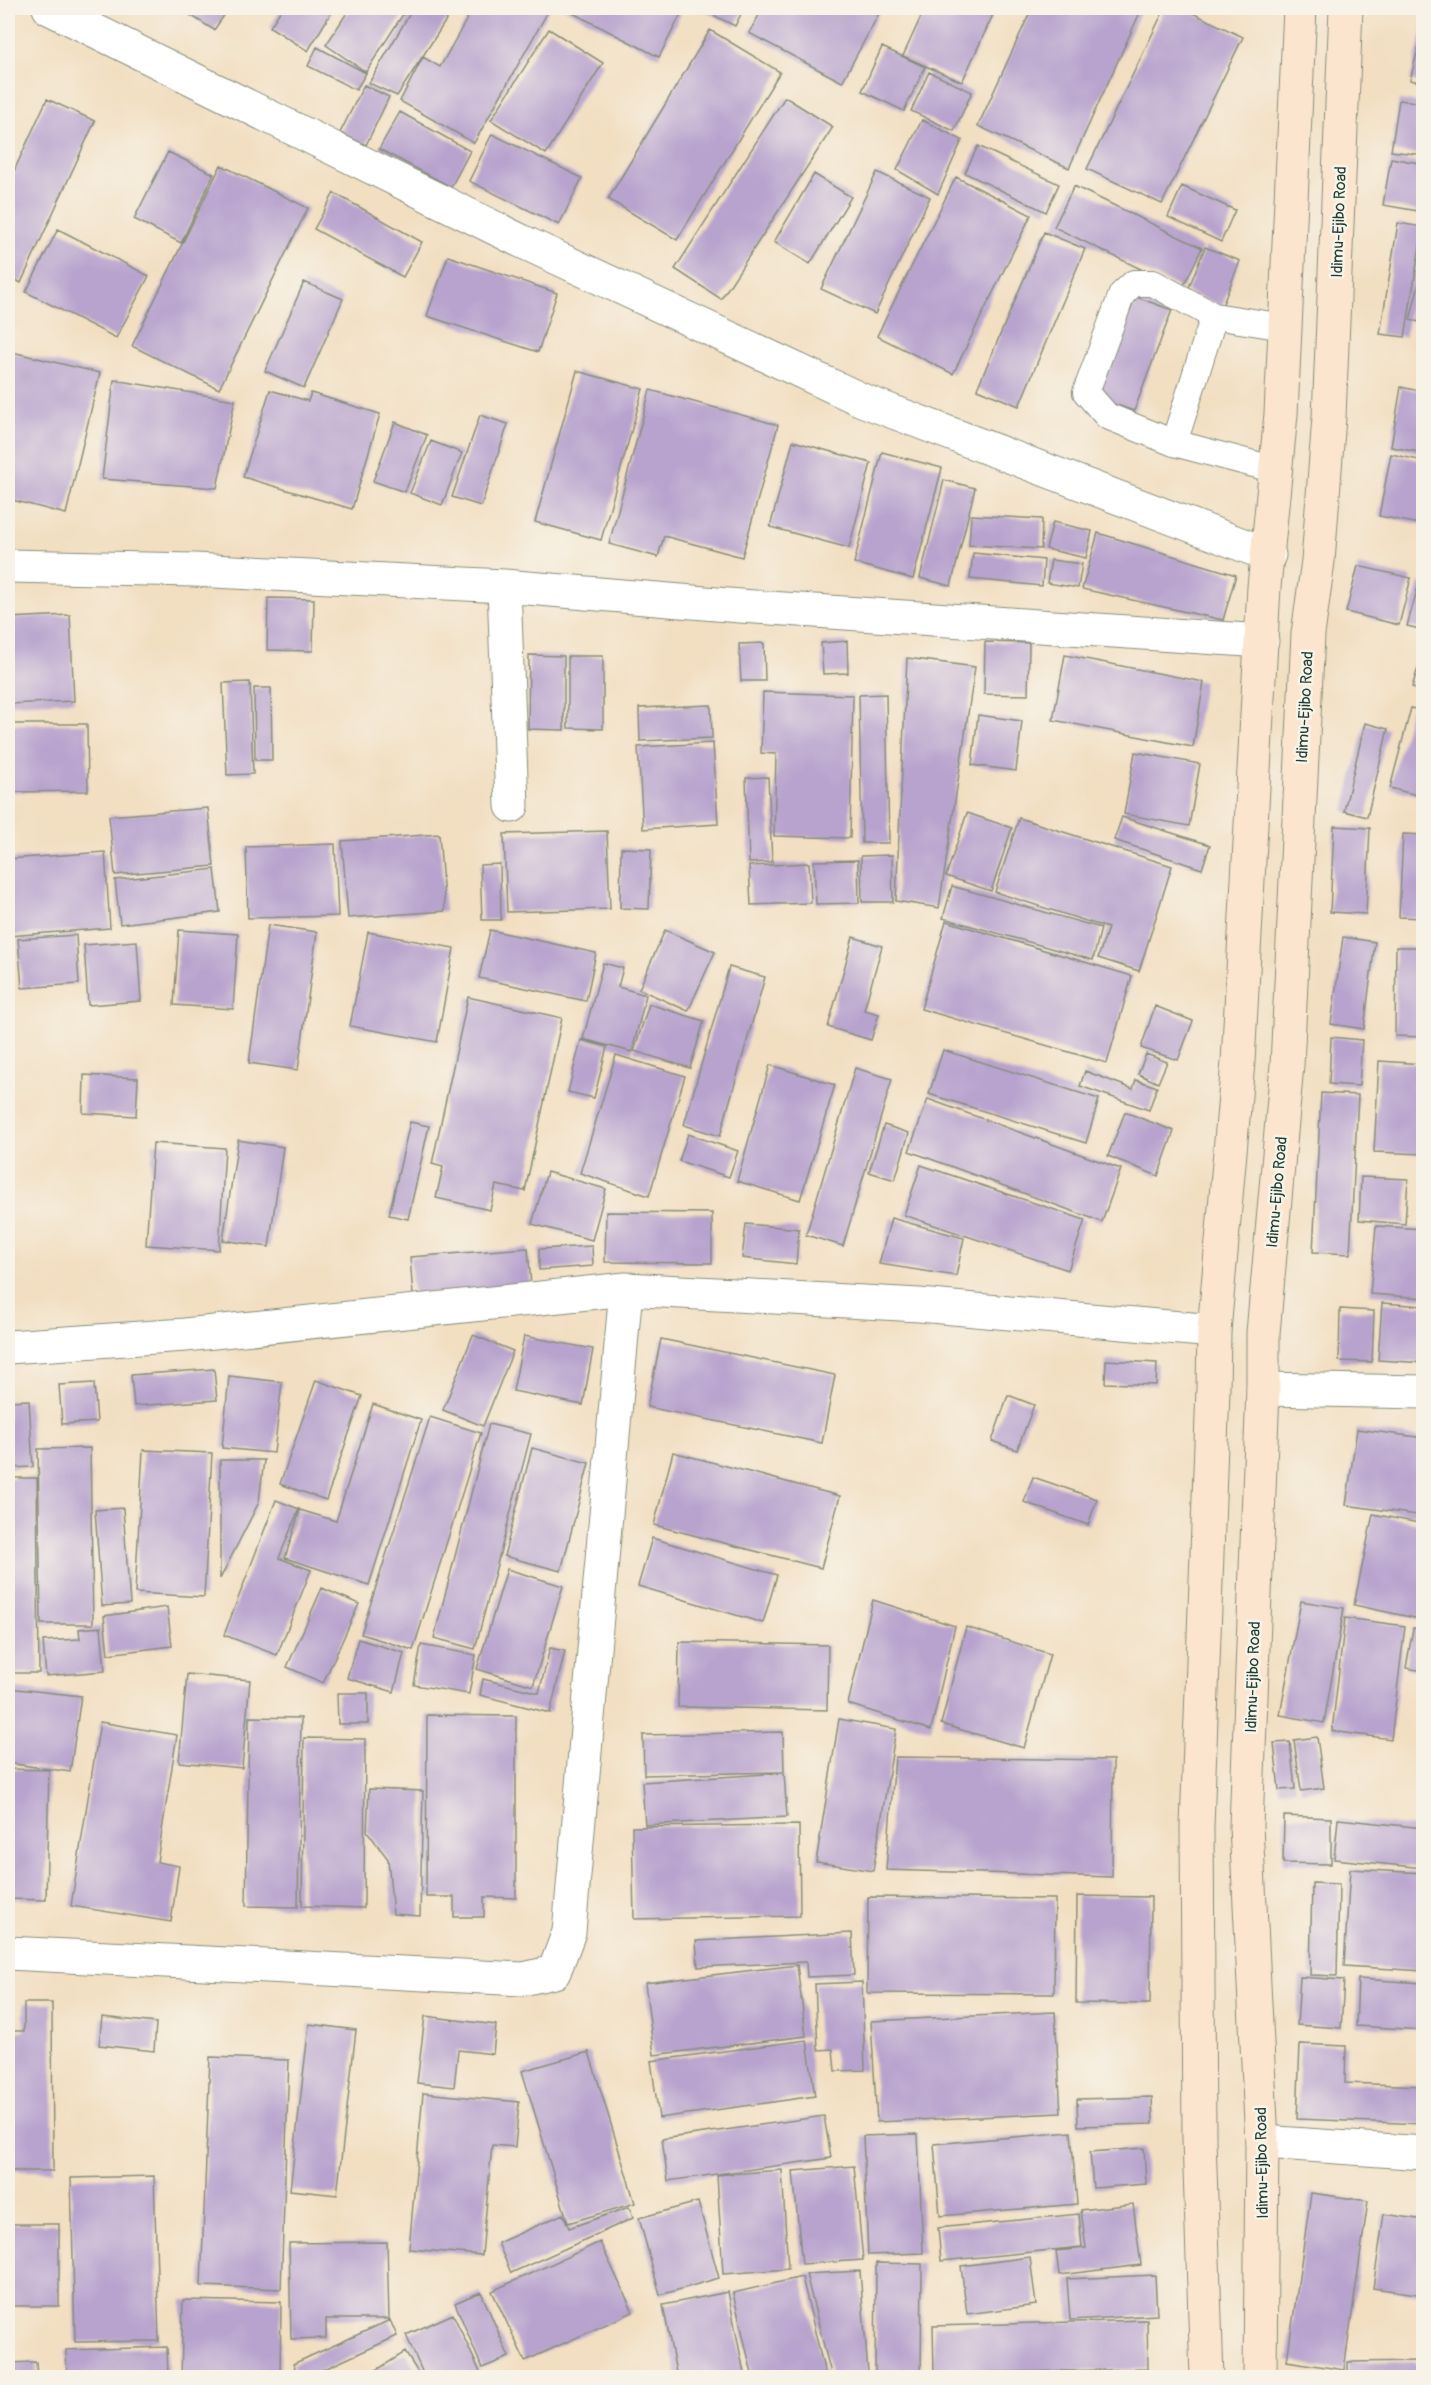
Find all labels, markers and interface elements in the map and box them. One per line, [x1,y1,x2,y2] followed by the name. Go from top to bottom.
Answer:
[1327,166,1351,278] street label: Idimu-Ejibo Road
[1292,651,1318,763] street label: Idimu-Ejibo Road
[1262,1136,1292,1249] street label: Idimu-Ejibo Road
[1241,1621,1265,1733] street label: Idimu-Ejibo Road
[1251,2107,1273,2219] street label: Idimu-Ejibo Road

